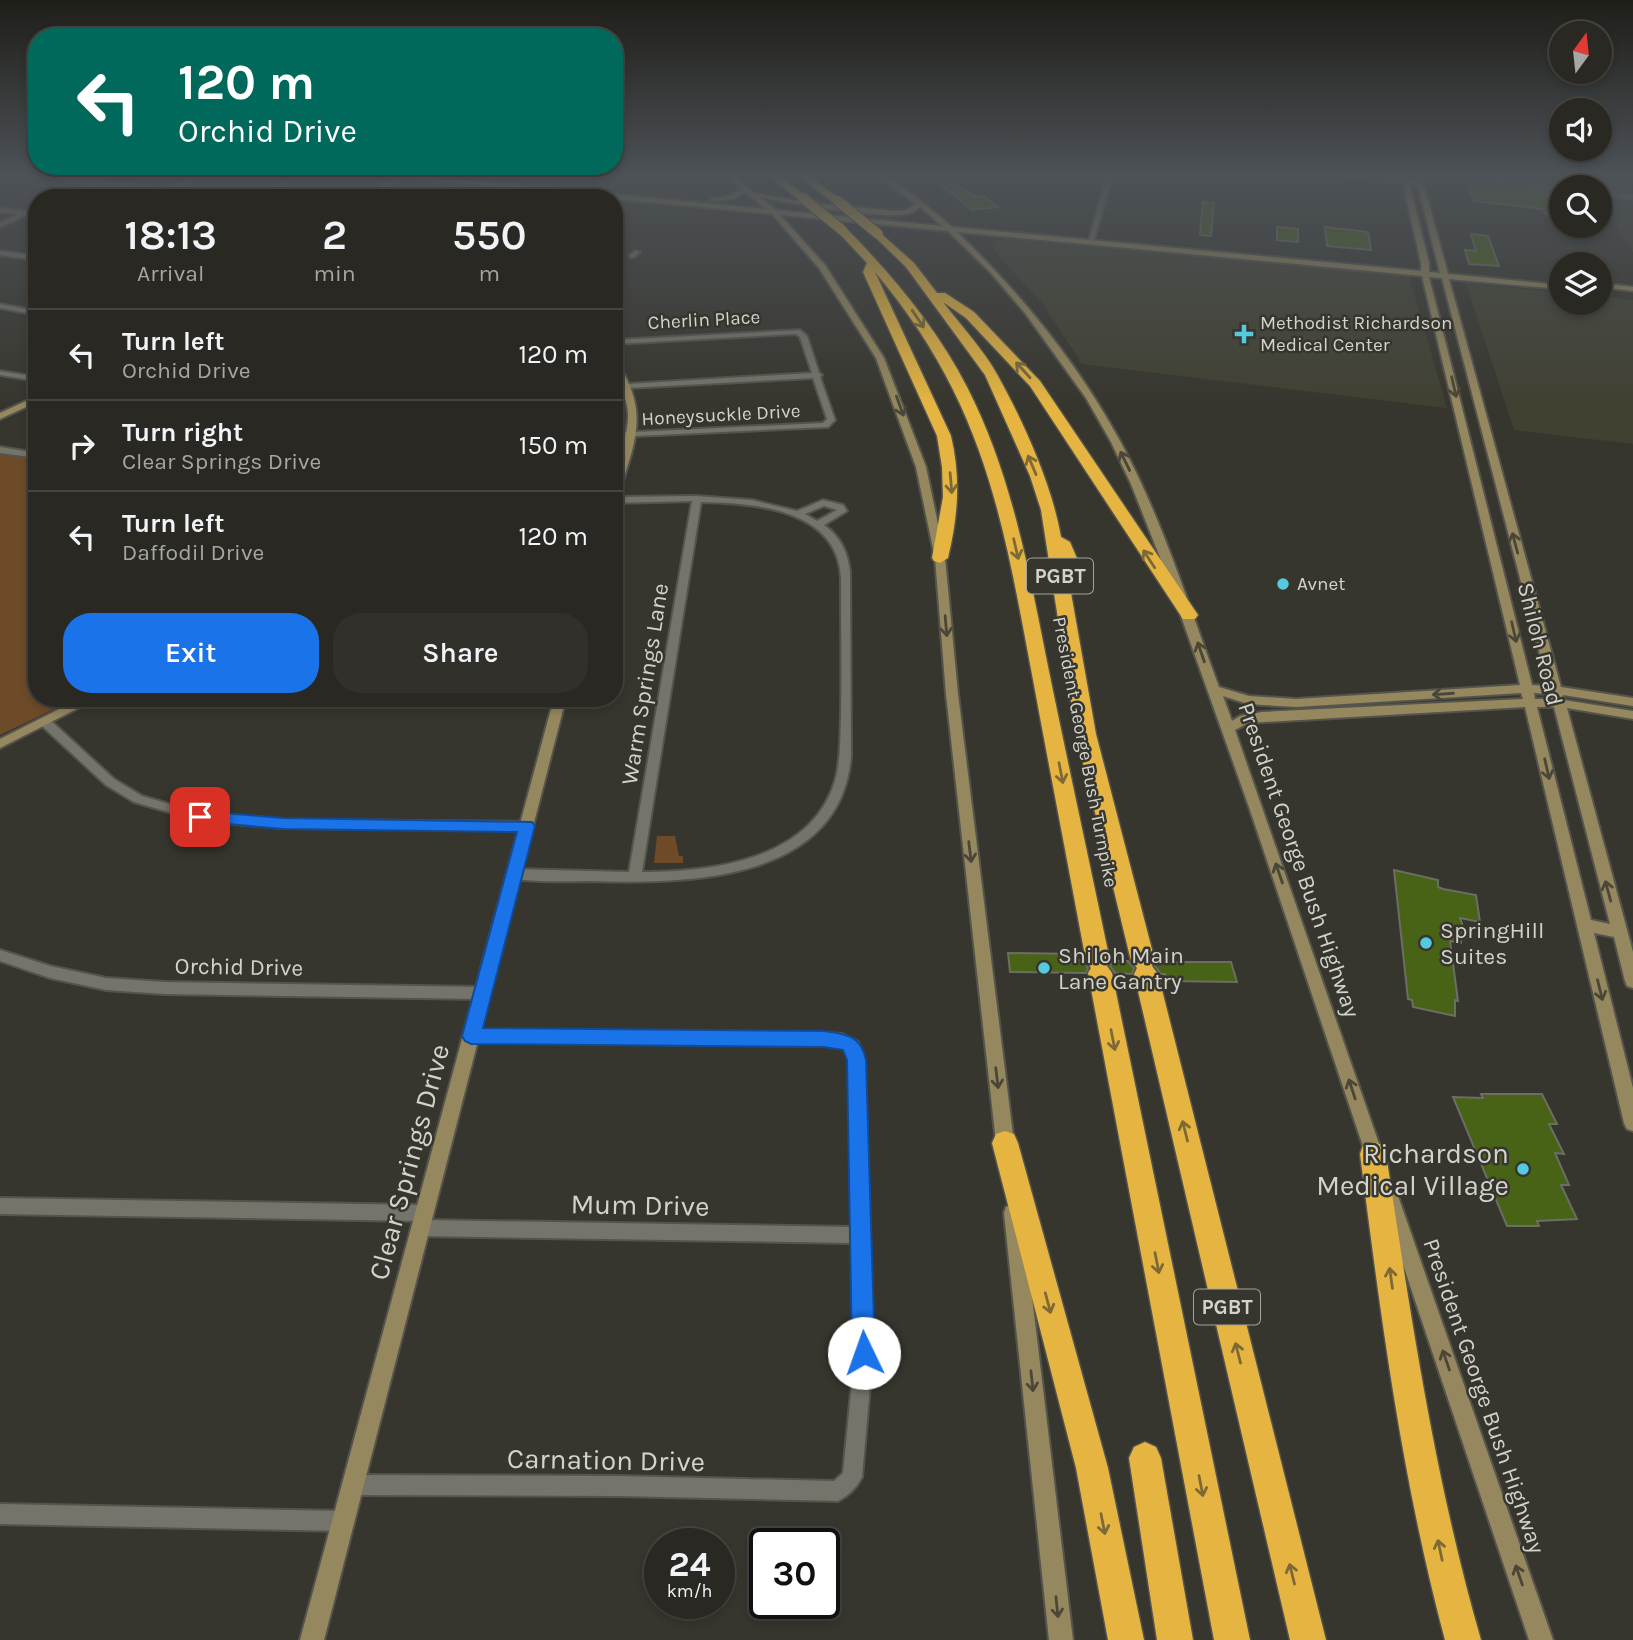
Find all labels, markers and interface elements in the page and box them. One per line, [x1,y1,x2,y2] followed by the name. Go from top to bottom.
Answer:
[1549,21,1612,84] north arrow
[1549,21,1612,315] map controls
[178,54,315,111] text: 120 m
[63,56,154,147] icon: left
[1549,98,1612,161] button: sound
[178,113,357,150] text: Orchid Drive
[1549,175,1612,238] button: search
[124,210,217,260] text: 18:13
[322,210,347,260] text: 2
[452,210,527,260] text: 550
[1549,252,1612,315] button: layers
[137,260,204,287] text: Arrival
[313,260,356,287] text: min
[479,260,500,287] text: m
[647,306,761,334] street label: Cherlin Place
[911,309,925,328] one-way arrow
[1260,312,1452,356] place label: Methodist Richardson Medical Center
[1234,324,1254,344] marker: Methodist Richardson Medical Center
[122,326,224,357] text: Turn left
[63,336,101,374] icon: left
[518,339,588,370] text: 120 m
[122,357,251,384] text: Orchid Drive
[1015,361,1031,379] one-way arrow
[1448,376,1461,398] one-way arrow
[895,395,907,417] one-way arrow
[641,400,801,430] street label: Honeysuckle Drive
[122,417,243,448] text: Turn right
[63,427,101,465] icon: right
[519,430,588,461] text: 150 m
[122,448,321,475] text: Clear Springs Drive
[1117,451,1131,472] one-way arrow
[1025,455,1038,477] one-way arrow
[945,471,958,494] one-way arrow
[122,508,224,539] text: Turn left
[63,518,101,556] icon: left
[518,521,588,552] text: 120 m
[1507,532,1520,554] one-way arrow
[1010,538,1023,560] one-way arrow
[122,539,264,566] text: Daffodil Drive
[1142,550,1157,569] one-way arrow
[1027,558,1093,594] road number: PGBT
[1297,573,1345,595] place label: Avnet
[1275,576,1291,592] marker: Avnet
[1512,580,1568,708] street label: Shiloh Road
[616,581,674,787] street label: Warm Springs Lane
[63,613,319,693] button: Exit
[333,613,588,693] button: Share
[940,614,953,636] one-way arrow
[1048,615,1122,889] street label: President George Bush Turnpike
[1507,620,1521,643] one-way arrow
[1194,641,1207,663] one-way arrow
[1433,688,1455,701] one-way arrow
[1232,699,1366,1021] street label: President George Bush Highway
[1540,757,1554,780] one-way arrow
[1054,761,1068,783] one-way arrow
[170,787,230,847] pin
[181,798,219,836] icon: arrive
[964,840,977,862] one-way arrow
[1272,863,1284,885] one-way arrow
[1601,880,1614,903] one-way arrow
[1440,917,1545,970] place label: SpringHill Suites
[1418,935,1434,951] marker: SpringHill Suites
[1058,942,1184,995] place label: Shiloh Main Lane Gantry
[174,952,304,982] street label: Orchid Drive
[1036,960,1052,976] marker: Shiloh Main Lane Gantry
[1594,979,1607,1001] one-way arrow
[1107,1028,1121,1051] one-way arrow
[362,1040,456,1284] street label: Clear Springs Drive
[991,1066,1004,1088] one-way arrow
[1345,1078,1358,1100] one-way arrow
[1177,1121,1190,1143] one-way arrow
[1316,1137,1509,1202] place label: Richardson Medical Village
[1515,1161,1531,1177] marker: Richardson Medical Village
[570,1187,710,1223] street label: Mum Drive
[1417,1235,1551,1557] street label: President George Bush Highway
[1151,1251,1165,1274] one-way arrow
[1384,1268,1397,1290] one-way arrow
[1194,1290,1260,1324] road number: PGBT
[1042,1292,1055,1314] one-way arrow
[827,1316,901,1390] position arrow
[1231,1342,1244,1364] one-way arrow
[1439,1349,1452,1371] one-way arrow
[1025,1369,1038,1392] one-way arrow
[507,1442,705,1478] street label: Carnation Drive
[1195,1474,1209,1497] one-way arrow
[1097,1512,1110,1535] one-way arrow
[749,1528,840,1619] speed limit sign: 30
[1432,1539,1446,1562] one-way arrow
[669,1544,711,1585] text: 24
[1284,1563,1298,1586] one-way arrow
[1512,1565,1524,1587] one-way arrow
[667,1580,712,1602] text: km/h
[1051,1595,1064,1618] one-way arrow

